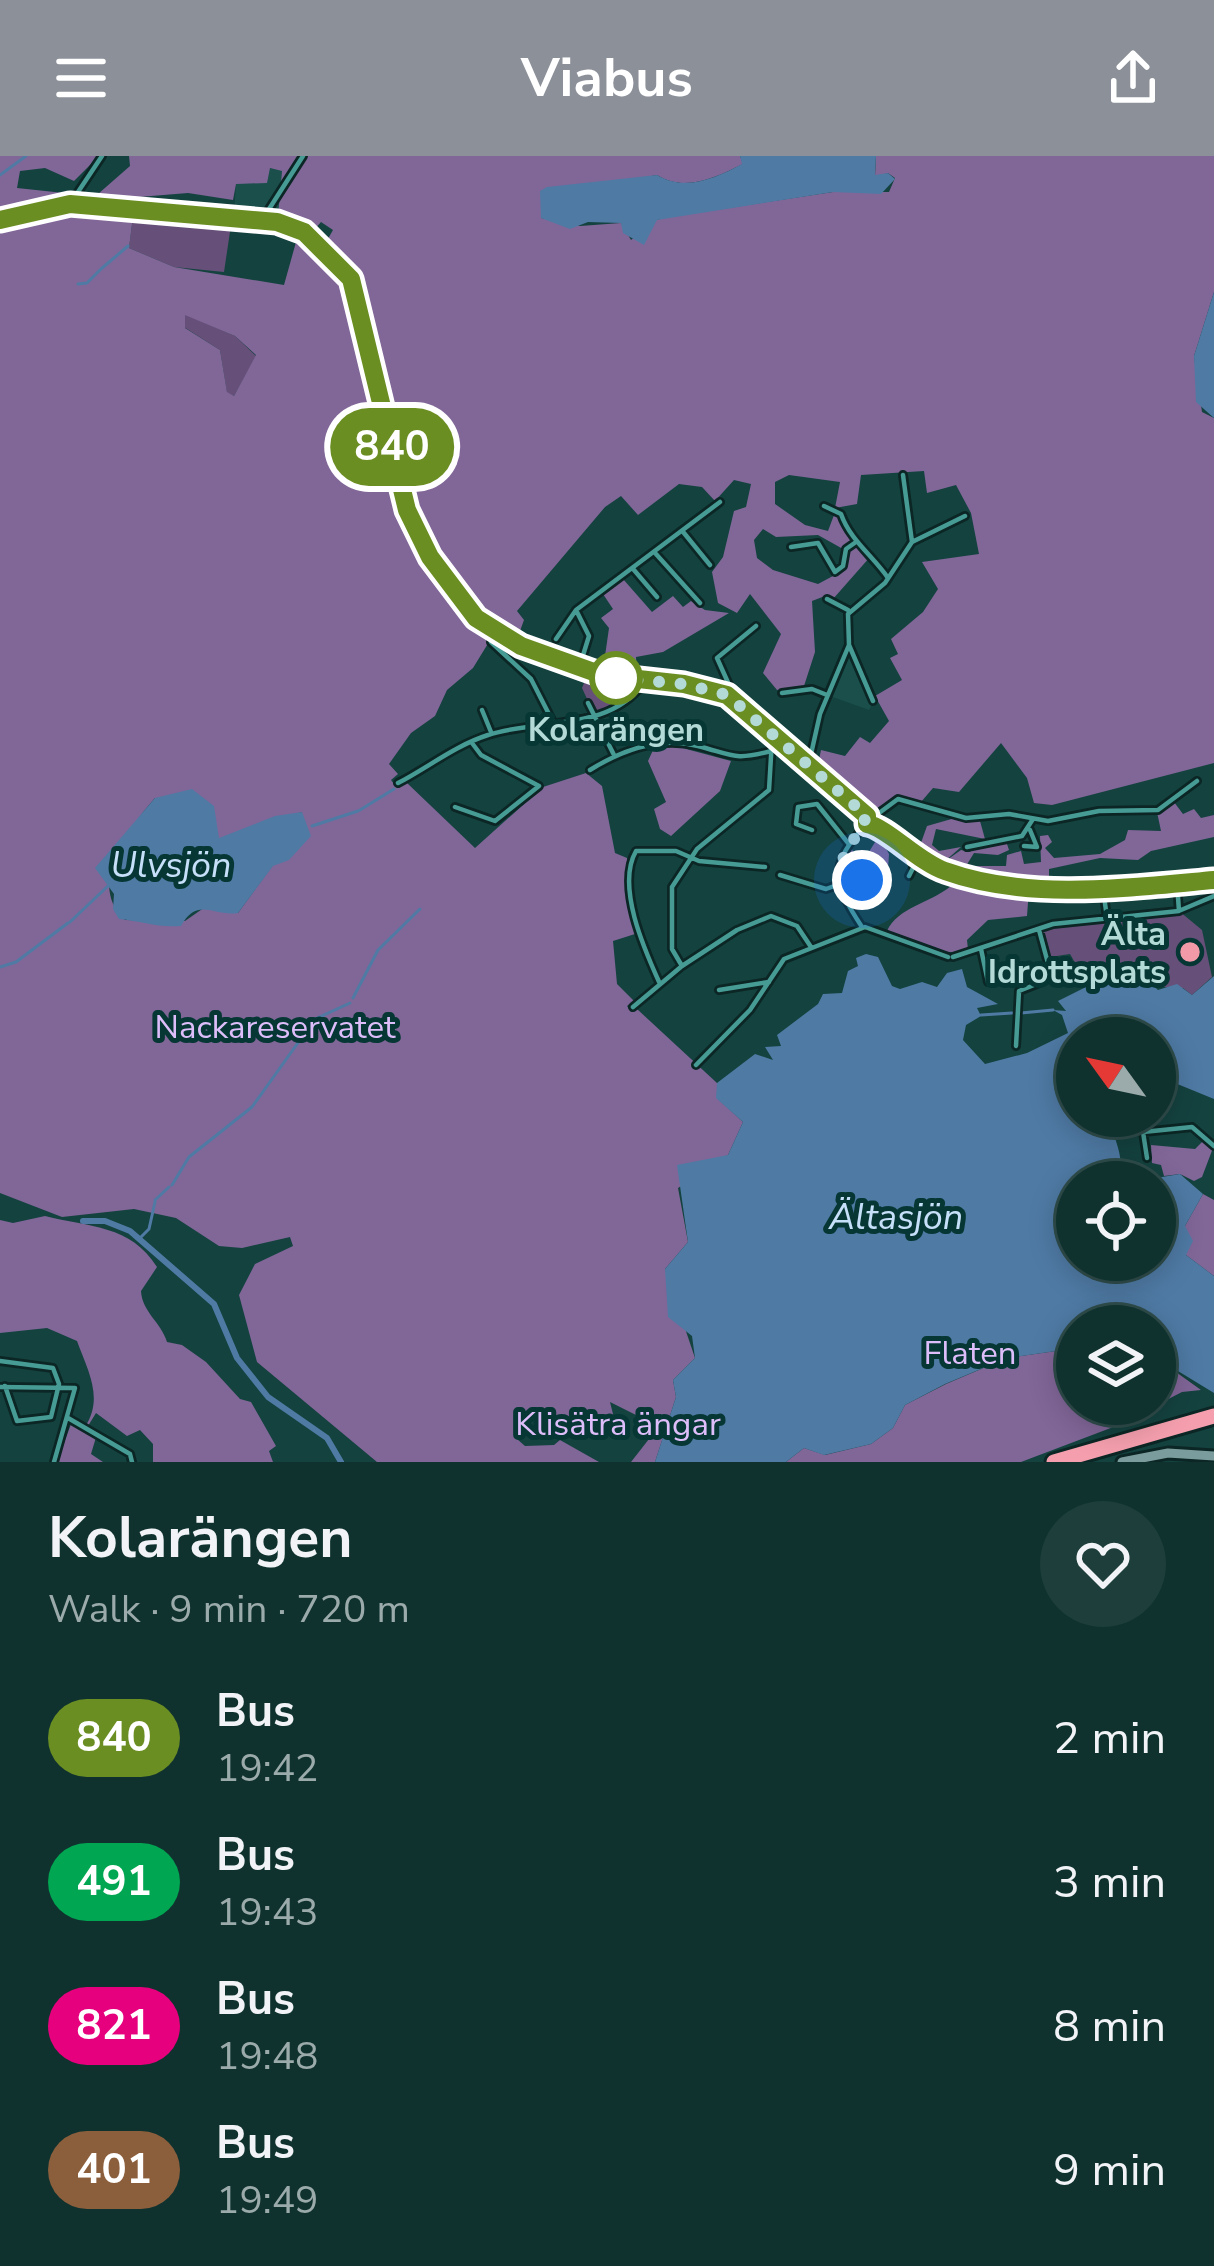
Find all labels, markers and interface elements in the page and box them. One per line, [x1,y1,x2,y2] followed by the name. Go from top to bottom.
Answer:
[521,41,693,115] text: Viabus
[48,45,114,111] icon: menu
[1100,45,1166,111] icon: share
[323,408,461,486] line badge: 840
[354,418,430,475] text: 840
[591,653,641,703] marker: Kolarängen
[528,708,704,753] place label: Kolarängen
[111,841,231,890] water label: Ulvsjön
[832,850,892,910] your location
[988,912,1166,995] place label: Älta Idrottsplats
[1177,939,1203,965] marker: Älta Idrottsplats
[154,1005,396,1050] park label: Nackareservatet
[1056,1017,1176,1137] north arrow
[1056,1017,1176,1425] map controls
[1056,1161,1176,1281] button: locate
[828,1193,963,1242] water label: Ältasjön
[1056,1305,1176,1425] button: layers
[923,1331,1017,1376] park label: Flaten
[515,1402,721,1447] park label: Klisätra ängar
[48,1499,353,1577] text: Kolarängen
[1040,1501,1166,1627] button: heart
[48,1583,410,1636] text: Walk · 9 min · 720 m
[216,1681,295,1742] text: Bus
[1053,1708,1166,1769] text: 2 min
[76,1709,152,1766] text: 840
[216,1742,319,1795] text: 19:42
[216,1825,295,1886] text: Bus
[1053,1852,1166,1913] text: 3 min
[76,1853,152,1910] text: 491
[216,1886,319,1939] text: 19:43
[216,1969,295,2030] text: Bus
[1053,1996,1166,2057] text: 8 min
[76,1997,152,2054] text: 821
[216,2030,319,2083] text: 19:48
[216,2113,295,2174] text: Bus
[1053,2140,1166,2201] text: 9 min
[76,2141,152,2198] text: 401
[216,2174,319,2227] text: 19:49

